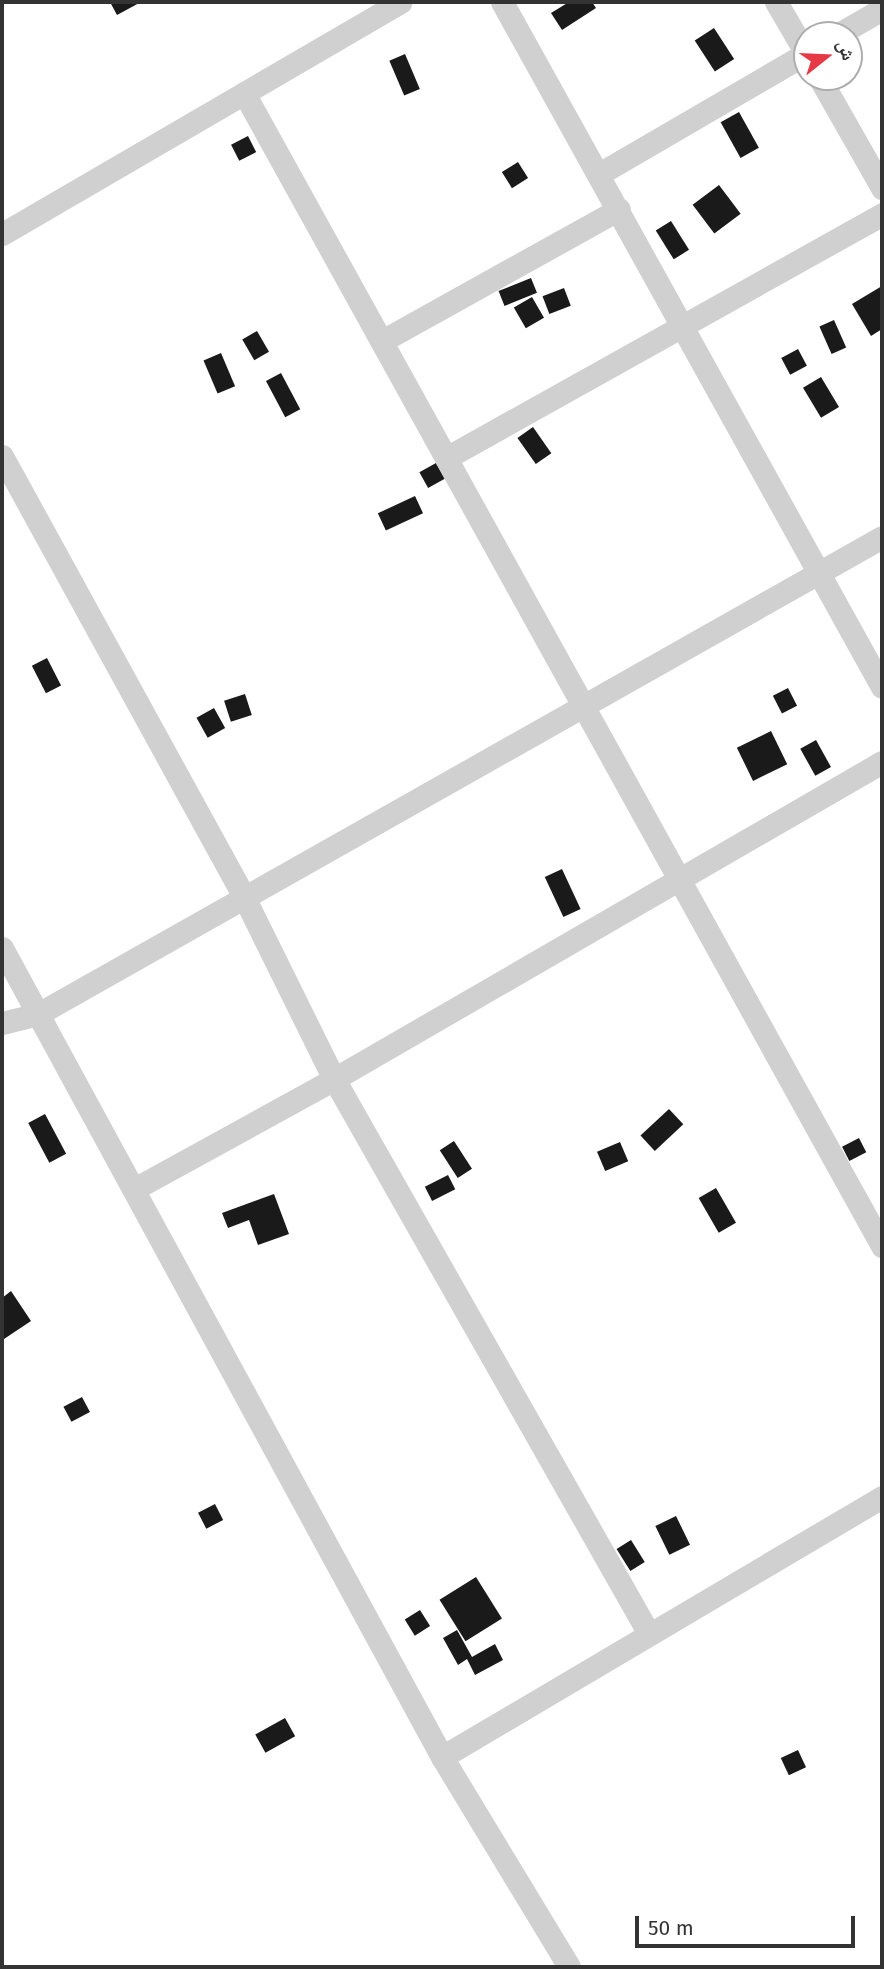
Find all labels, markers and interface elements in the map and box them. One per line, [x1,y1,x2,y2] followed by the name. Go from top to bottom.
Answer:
[793,21,863,91] north arrow
[832,37,861,63] text: ش
[639,1902,860,1946] scale bar
[648,1915,694,1941] text: 50 m

